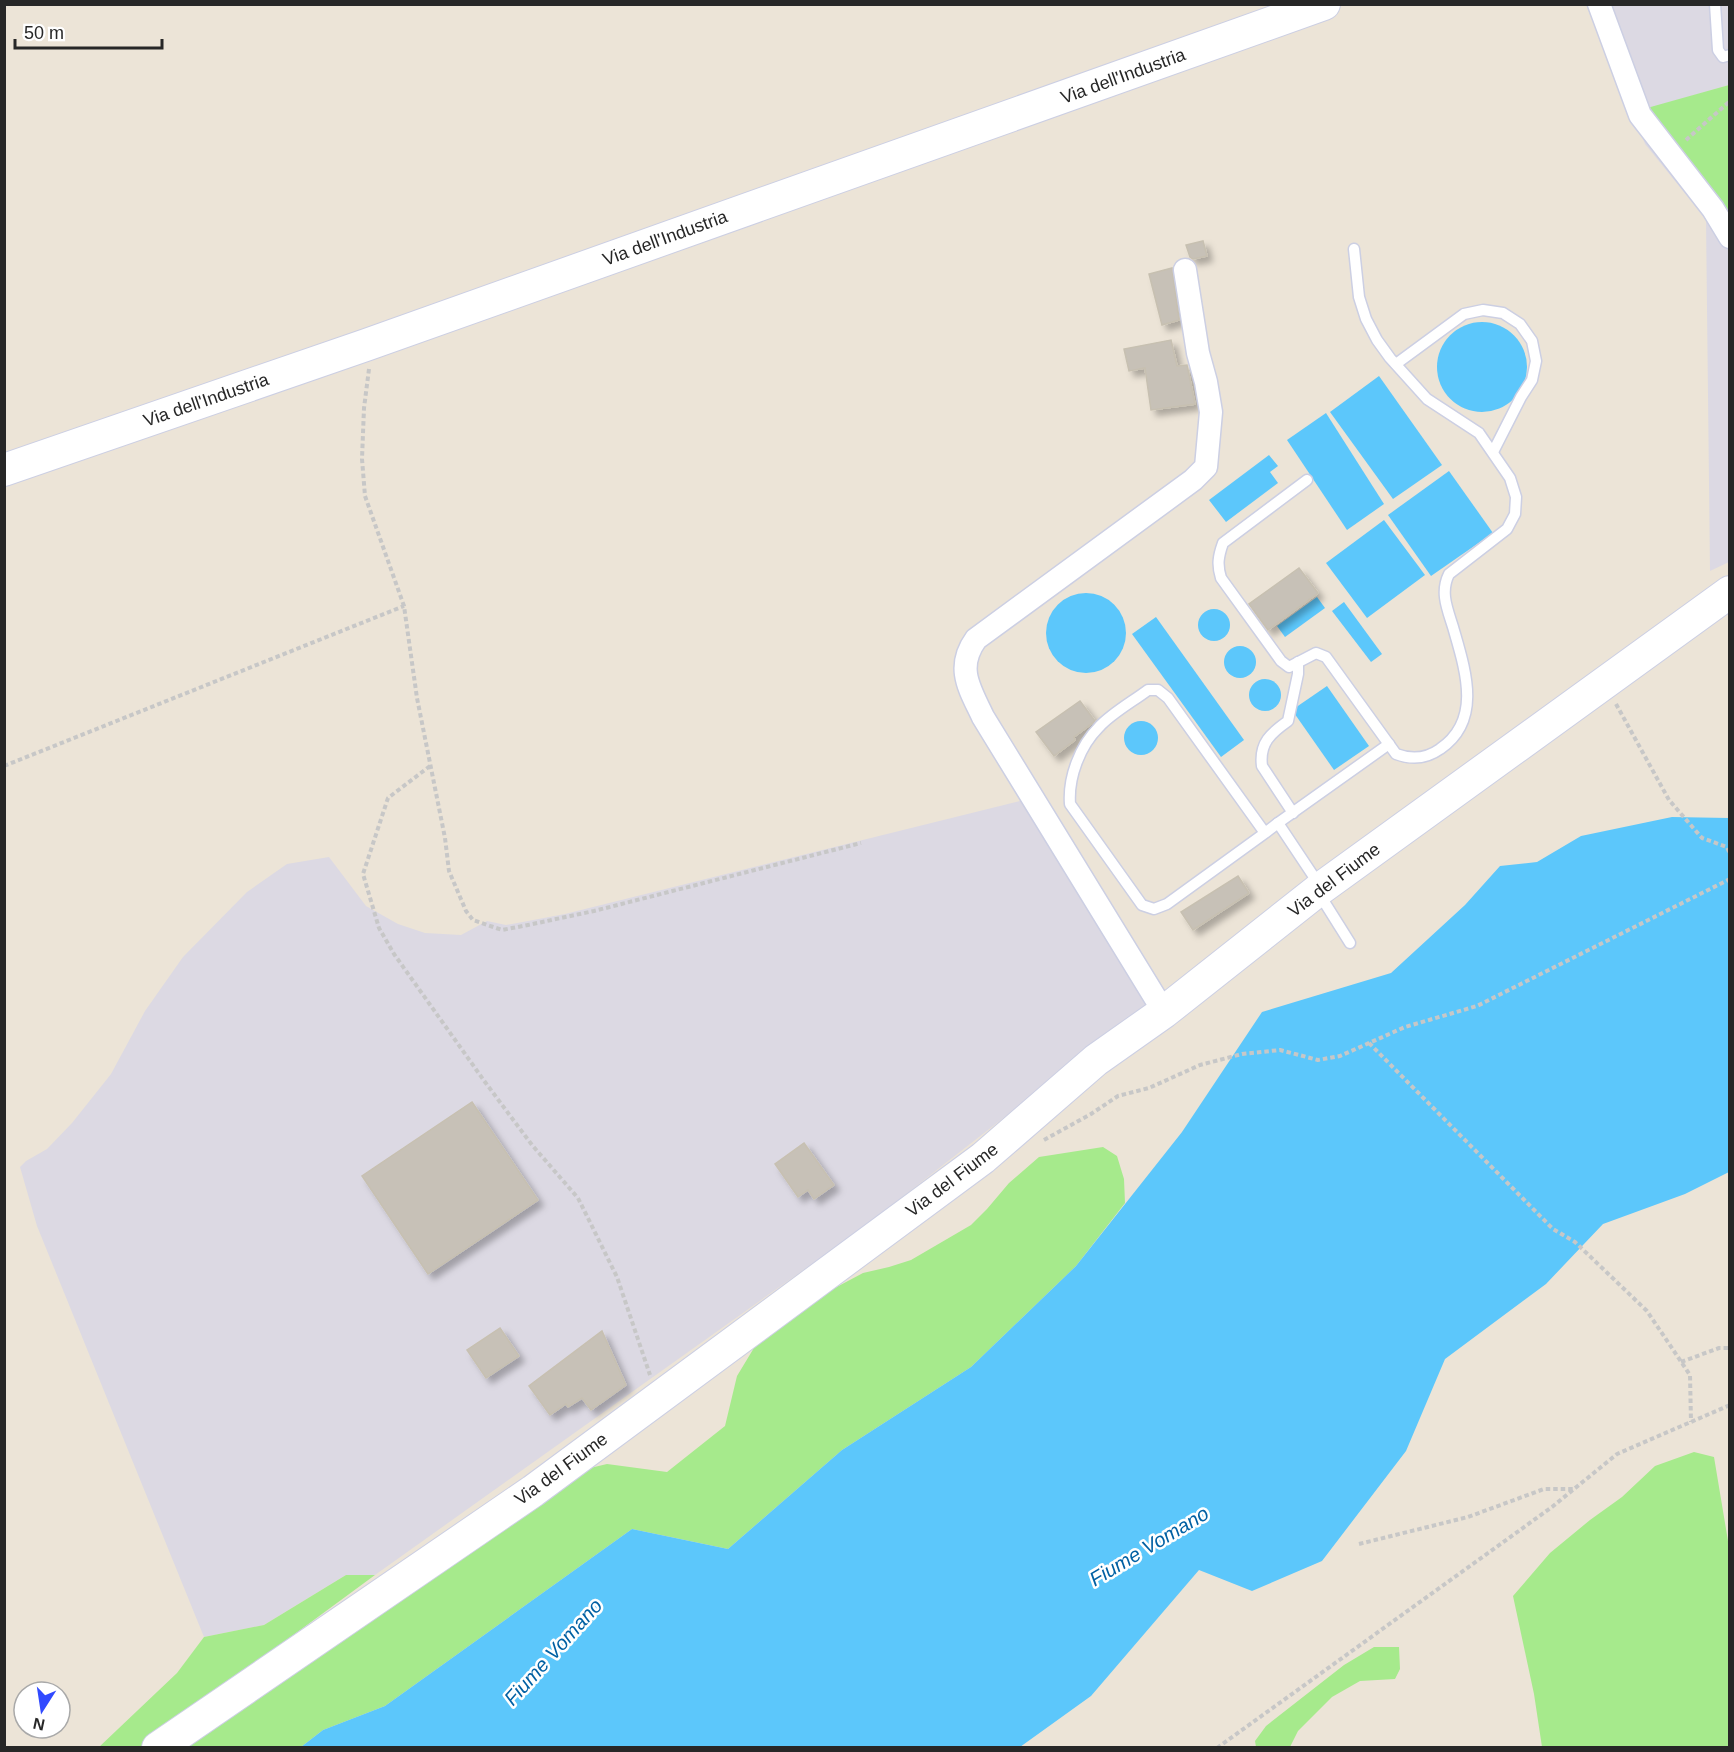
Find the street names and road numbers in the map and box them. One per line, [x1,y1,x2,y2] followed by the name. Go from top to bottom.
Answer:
[1058,44,1189,108] street label: Via dell'Industria
[600,206,731,270] street label: Via dell'Industria
[141,369,272,431] street label: Via dell'Industria
[1284,839,1384,921] street label: Via del Fiume
[902,1139,1002,1221] street label: Via del Fiume
[511,1429,611,1509] street label: Via del Fiume

